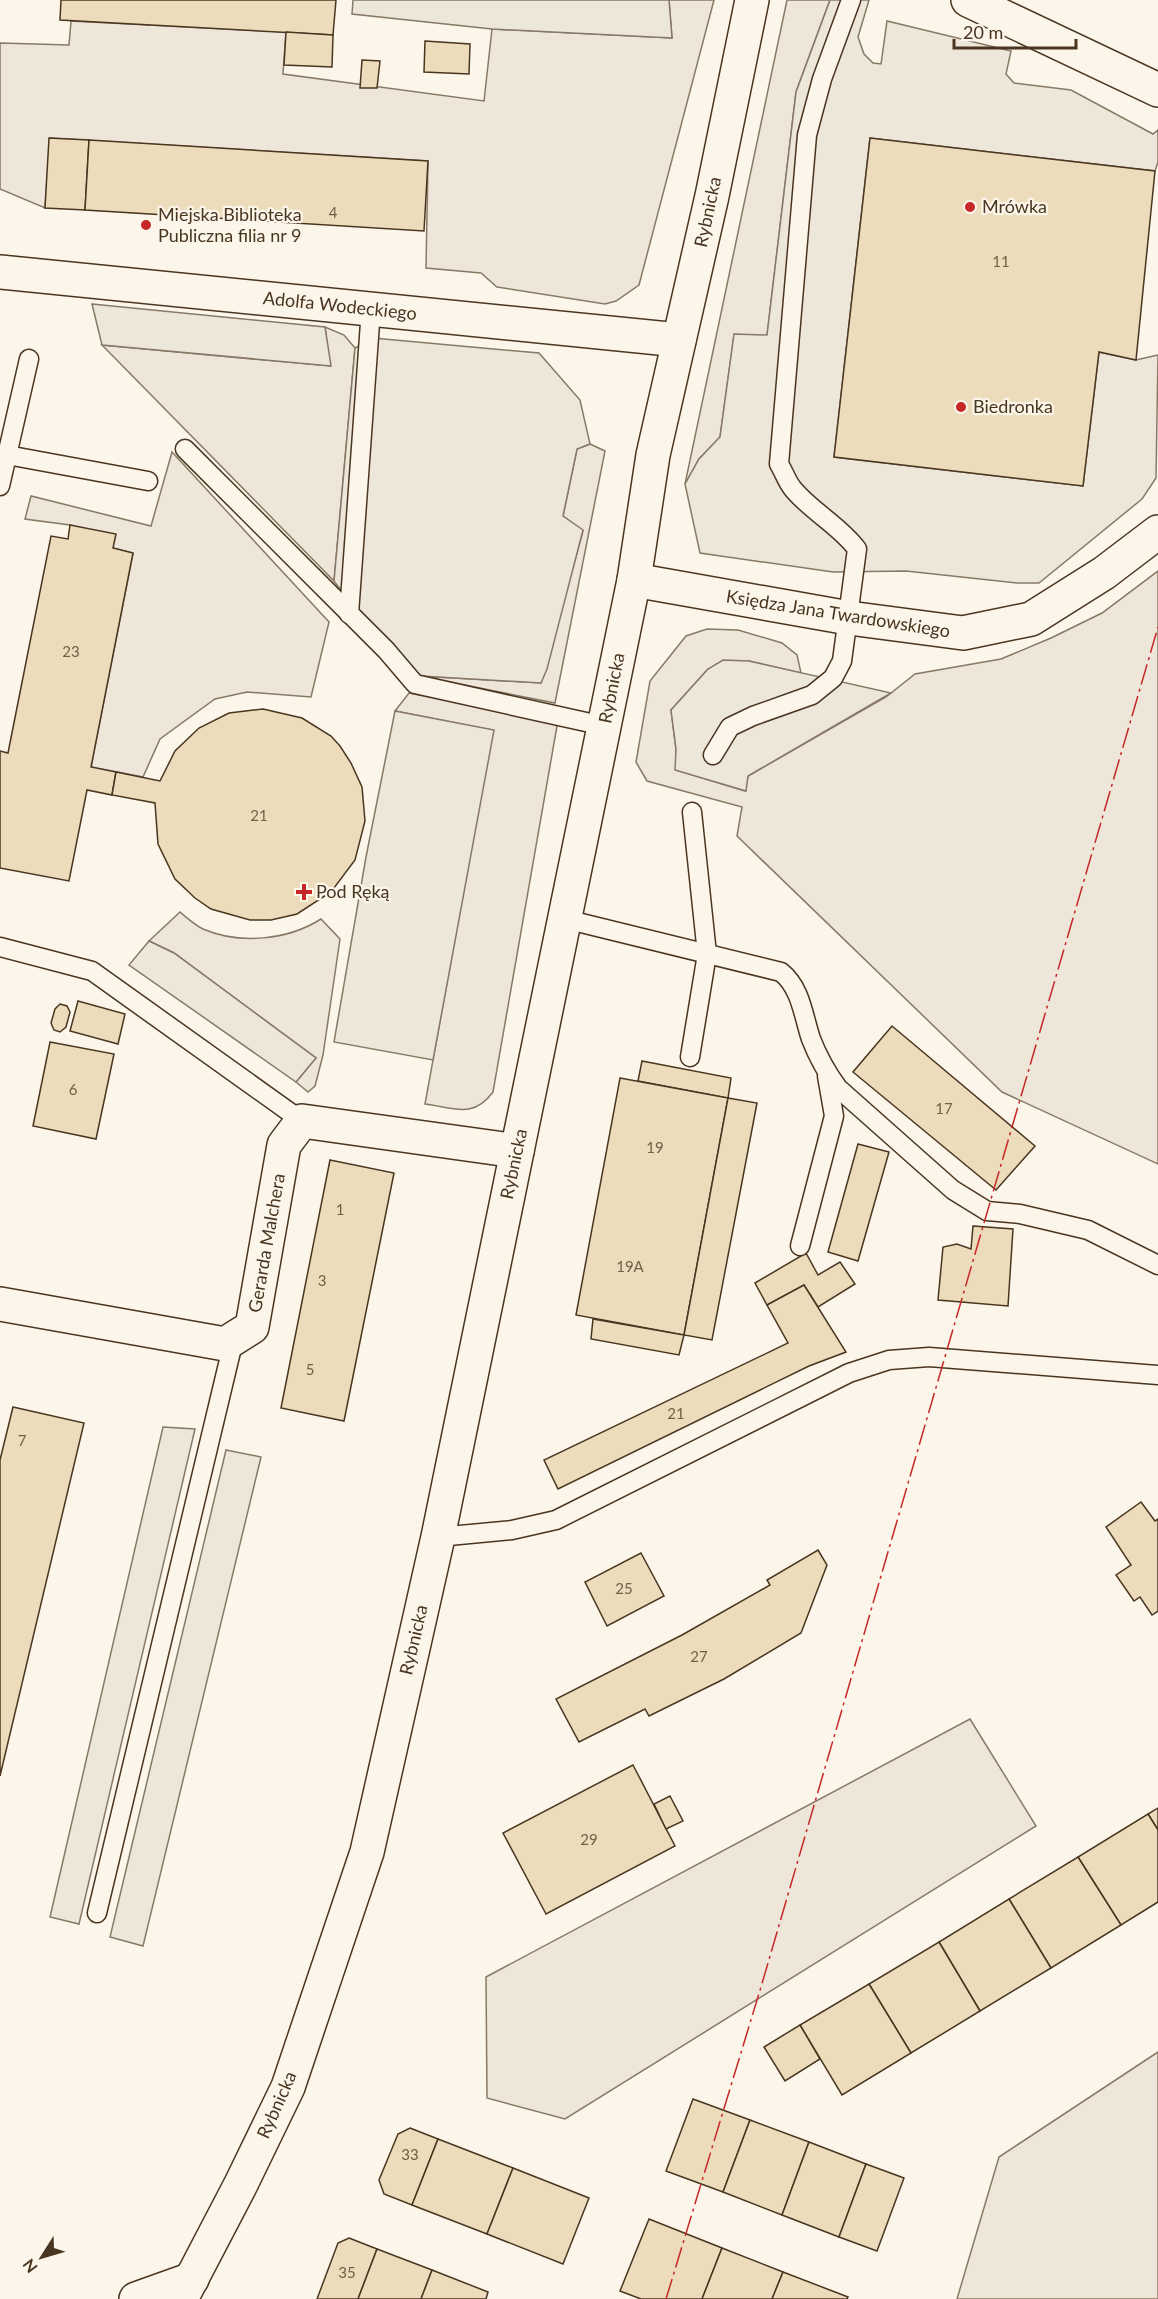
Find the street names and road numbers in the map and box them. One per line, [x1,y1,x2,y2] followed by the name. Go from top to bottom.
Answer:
[689,175,725,249] street label: Rybnicka
[262,286,418,324] street label: Adolfa Wodeckiego
[725,584,952,642] street label: Księdza Jana Twardowskiego
[593,651,629,725] street label: Rybnicka
[495,1127,531,1201] street label: Rybnicka
[243,1172,289,1314] street label: Gerarda Malchera
[394,1603,432,1677] street label: Rybnicka
[252,2068,301,2142] street label: Rybnicka

